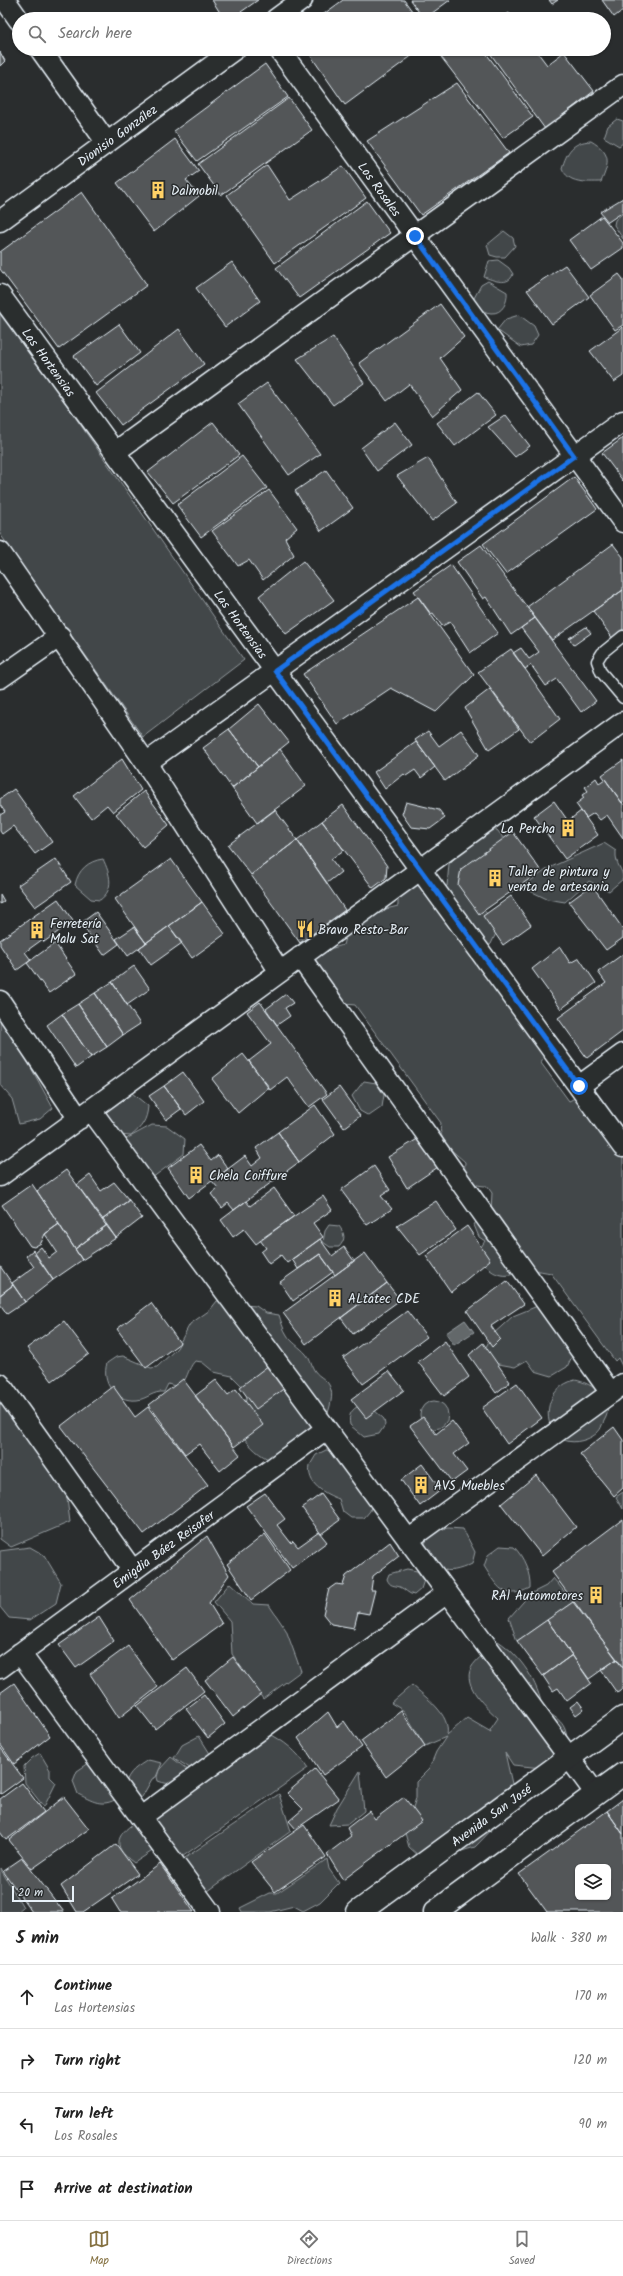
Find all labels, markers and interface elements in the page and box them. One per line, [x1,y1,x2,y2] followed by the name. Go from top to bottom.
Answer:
[12,12,611,56] search box
[58,22,132,46] text: Search here
[26,23,48,45] icon: search
[73,100,163,172] street label: Dionisio González
[352,158,406,222] street label: Los Rosales
[148,180,168,200] building icon: Dalmobil
[171,181,218,202] place label: Dalmobil
[406,227,424,245] route end
[16,324,80,402] street label: Las Hortensias
[208,586,272,664] street label: Las Hortensias
[558,818,578,838] building icon: La Percha
[501,819,555,840] place label: La Percha
[508,862,610,898] place label: Taller de pintura y venta de artesania
[485,868,505,888] building icon: Taller de pintura y venta de artesania
[50,914,101,950] place label: Ferretería Malu Sat
[295,919,315,939] restaurant icon: Bravo Resto-Bar
[27,920,47,940] building icon: Ferretería Malu Sat
[318,920,409,941] place label: Bravo Resto-Bar
[570,1077,588,1095] route start
[186,1165,206,1185] building icon: Chela Coiffure
[209,1166,287,1187] place label: Chela Coiffure
[325,1288,345,1308] building icon: ALtatec CDE
[348,1289,420,1310] place label: ALtatec CDE
[411,1475,431,1495] building icon: AVS Muebles
[434,1476,505,1497] place label: AVS Muebles
[108,1505,220,1595] street label: Emigdia Báez Reisofer
[586,1585,606,1605] building icon: RAl Automotores
[491,1586,583,1607] place label: RAl Automotores
[447,1779,538,1853] street label: Avenida San José
[575,1864,611,1900] map controls
[575,1864,611,1900] button: layers
[12,1884,74,1903] scale bar
[18,1884,43,1902] text: 20 m
[16,1925,59,1952] text: 5 min
[531,1928,607,1949] text: Walk · 380 m
[54,1974,112,1998] text: Continue
[16,1986,38,2008] icon: ahead
[575,1986,607,2007] text: 170 m
[54,1998,135,2019] text: Las Hortensias
[54,2049,121,2073] text: Turn right
[16,2050,38,2072] icon: right
[573,2050,607,2071] text: 120 m
[54,2102,114,2126] text: Turn left
[16,2114,38,2136] icon: left
[579,2114,607,2135] text: 90 m
[54,2126,117,2147] text: Los Rosales
[54,2177,193,2201] text: Arrive at destination
[16,2178,38,2200] icon: arrive
[88,2228,110,2270] tab: Map
[287,2228,332,2270] tab: Directions
[509,2228,535,2270] tab: Saved

